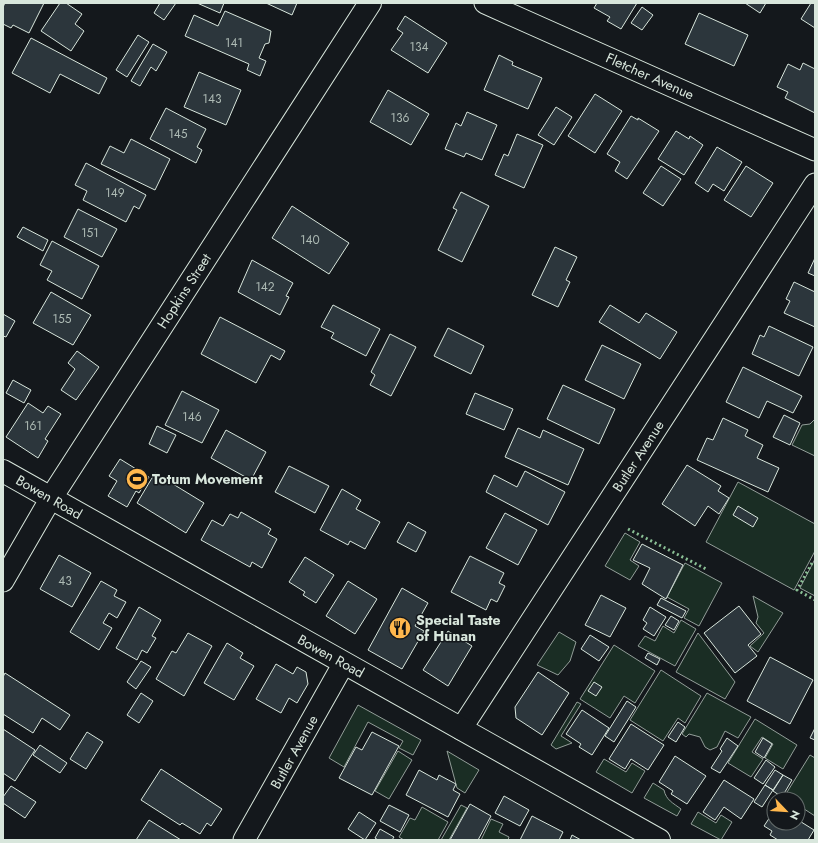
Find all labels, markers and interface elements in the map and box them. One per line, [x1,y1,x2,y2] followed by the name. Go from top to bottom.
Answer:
[225,34,243,52] house number: 141
[410,38,428,56] house number: 134
[603,48,697,104] street label: Fletcher Avenue
[203,90,222,108] house number: 143
[391,109,410,127] house number: 136
[168,125,188,143] house number: 145
[105,184,125,202] house number: 149
[81,224,99,242] house number: 151
[300,231,320,249] house number: 140
[152,249,216,333] street label: Hopkins Street
[255,278,275,296] house number: 142
[53,310,72,328] house number: 155
[182,408,202,426] house number: 146
[607,416,669,496] street label: Butler Avenue
[24,417,42,435] house number: 161
[124,466,150,492] sports icon: Totum Movement
[152,469,263,489] place label: Totum Movement
[12,470,86,524] street label: Bowen Road
[58,572,72,590] house number: 43
[416,610,501,646] place label: Special Taste of Hunan
[387,615,413,641] restaurant icon: Special Taste of Hunan
[294,629,368,683] street label: Bowen Road
[265,711,323,793] street label: Butler Avenue
[766,791,806,831] north arrow
[786,808,804,823] text: N

